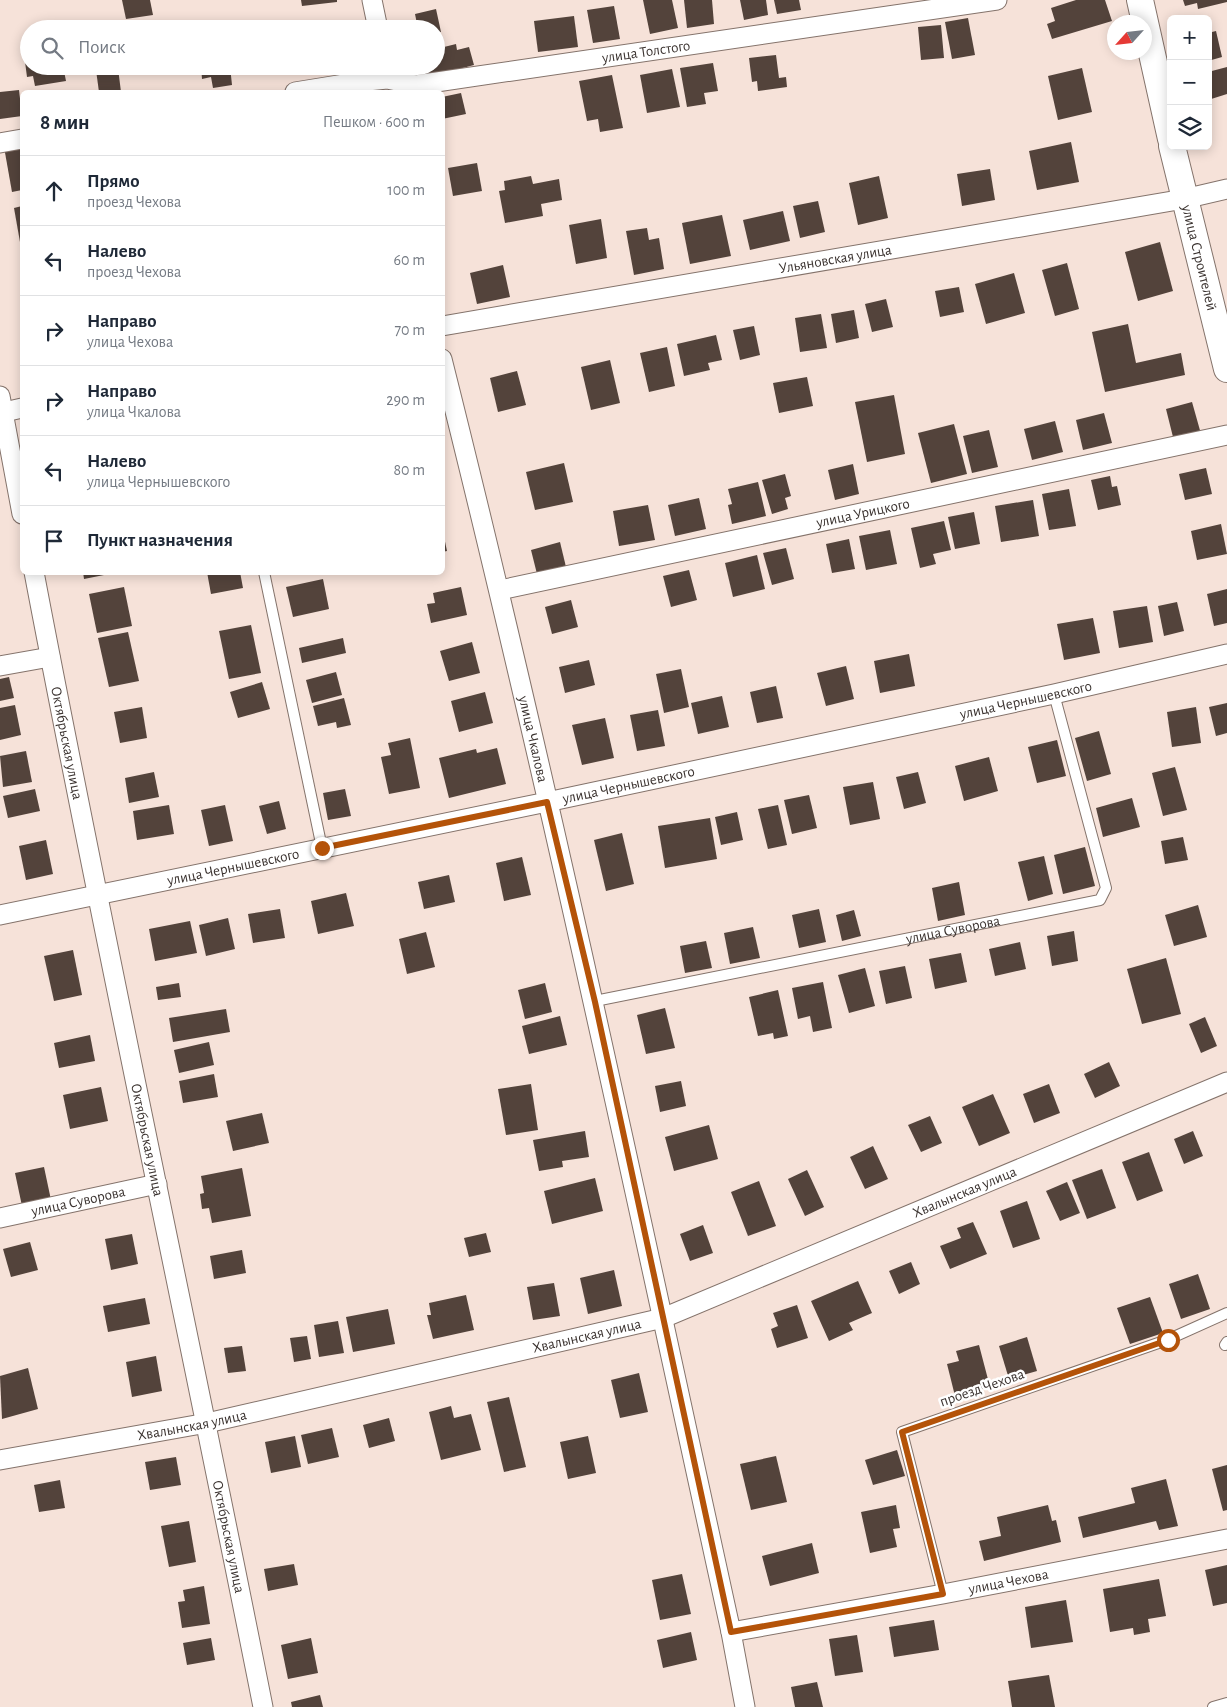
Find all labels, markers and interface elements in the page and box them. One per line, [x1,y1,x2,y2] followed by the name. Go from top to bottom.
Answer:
[1107,15,1152,60] north arrow
[1167,15,1212,150] map controls
[1167,15,1212,60] button: +
[20,20,445,75] search box
[38,34,66,62] icon: search
[600,37,691,65] street label: улица Толстого
[78,38,125,57] text: Поиск
[1167,60,1212,105] button: −
[1167,105,1212,150] button: layers
[40,112,90,133] text: 8 мин
[323,114,425,130] text: Пешком · 600 m
[87,172,140,191] text: Прямо
[40,177,68,205] icon: ahead
[387,182,425,198] text: 100 m
[87,194,181,210] text: проезд Чехова
[1179,202,1220,312] street label: улица Строителей
[87,242,146,261] text: Налево
[778,242,893,276] street label: Ульяновская улица
[40,247,68,275] icon: left
[394,252,425,268] text: 60 m
[87,264,181,280] text: проезд Чехова
[87,312,157,331] text: Направо
[40,317,68,345] icon: right
[394,322,425,338] text: 70 m
[87,334,173,350] text: улица Чехова
[87,382,157,401] text: Направо
[40,387,68,415] icon: right
[386,392,425,408] text: 290 m
[87,404,181,420] text: улица Чкалова
[87,452,146,471] text: Налево
[40,457,68,485] icon: left
[394,462,425,478] text: 80 m
[87,474,230,490] text: улица Чернышевского
[814,495,911,530] street label: улица Урицкого
[40,527,68,555] icon: arrive
[87,531,233,550] text: Пункт назначения
[957,678,1093,722] street label: улица Чернышевского
[49,685,86,801] street label: Октябрьская улица
[516,693,551,784] street label: улица Чкалова
[560,763,696,806] street label: улица Чернышевского
[311,837,334,860] route end
[165,846,300,888] street label: улица Чернышевского
[904,913,1001,946] street label: улица Суворова
[128,1082,166,1198] street label: Октябрьская улица
[910,1163,1019,1220] street label: Хвалынская улица
[29,1184,127,1219] street label: улица Суворова
[531,1316,643,1355] street label: Хвалынская улица
[1157,1329,1180,1352] route start
[938,1366,1026,1409] street label: проезд Чехова
[136,1407,248,1443] street label: Хвалынская улица
[210,1479,248,1594] street label: Октябрьская улица
[966,1566,1050,1597] street label: улица Чехова

